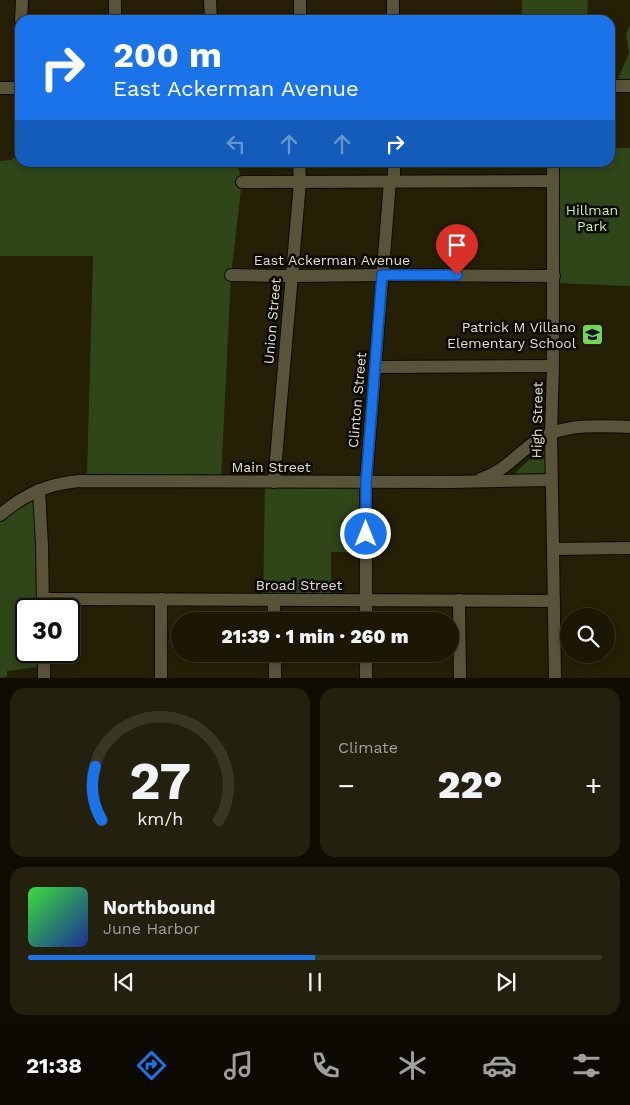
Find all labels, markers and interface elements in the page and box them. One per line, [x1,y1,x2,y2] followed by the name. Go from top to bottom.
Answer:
[113,34,222,76] text: 200 m
[30,35,95,100] icon: right
[113,76,359,101] text: East Ackerman Avenue
[222,130,250,158] icon: left
[275,130,303,158] icon: ahead
[328,130,356,158] icon: ahead
[381,130,409,158] icon: right
[566,202,618,234] park label: Hillman Park
[436,224,478,275] pin
[443,231,471,259] icon: arrive
[254,252,410,268] street label: East Ackerman Avenue
[260,277,284,365] street label: Union Street
[447,319,577,351] place label: Patrick M Villano Elementary School
[580,323,604,347] school or university icon: Patrick M Villano Elementary School
[345,351,369,449] street label: Clinton Street
[528,381,546,459] street label: High Street
[231,459,311,475] street label: Main Street
[339,507,391,559] position arrow
[256,577,342,593] street label: Broad Street
[15,598,80,663] speed limit sign: 30
[560,608,615,663] map controls
[560,608,615,663] button: search
[221,625,409,648] text: 21:39 · 1 min · 260 m
[338,738,398,757] text: Climate
[129,751,191,812] text: 27
[438,763,502,807] text: 22°
[338,769,355,802] text: −
[585,769,602,802] text: +
[137,808,183,829] text: km/h
[103,896,215,919] text: Northbound
[103,919,200,938] text: June Harbor
[110,968,138,996] icon: previous
[301,968,329,996] icon: pause
[492,968,520,996] icon: next
[134,1048,169,1083] icon: directions
[221,1048,256,1083] icon: music
[308,1048,343,1083] icon: phone
[395,1048,430,1083] icon: climate
[482,1048,517,1083] icon: car
[569,1048,604,1083] icon: filters
[26,1053,82,1078] text: 21:38

